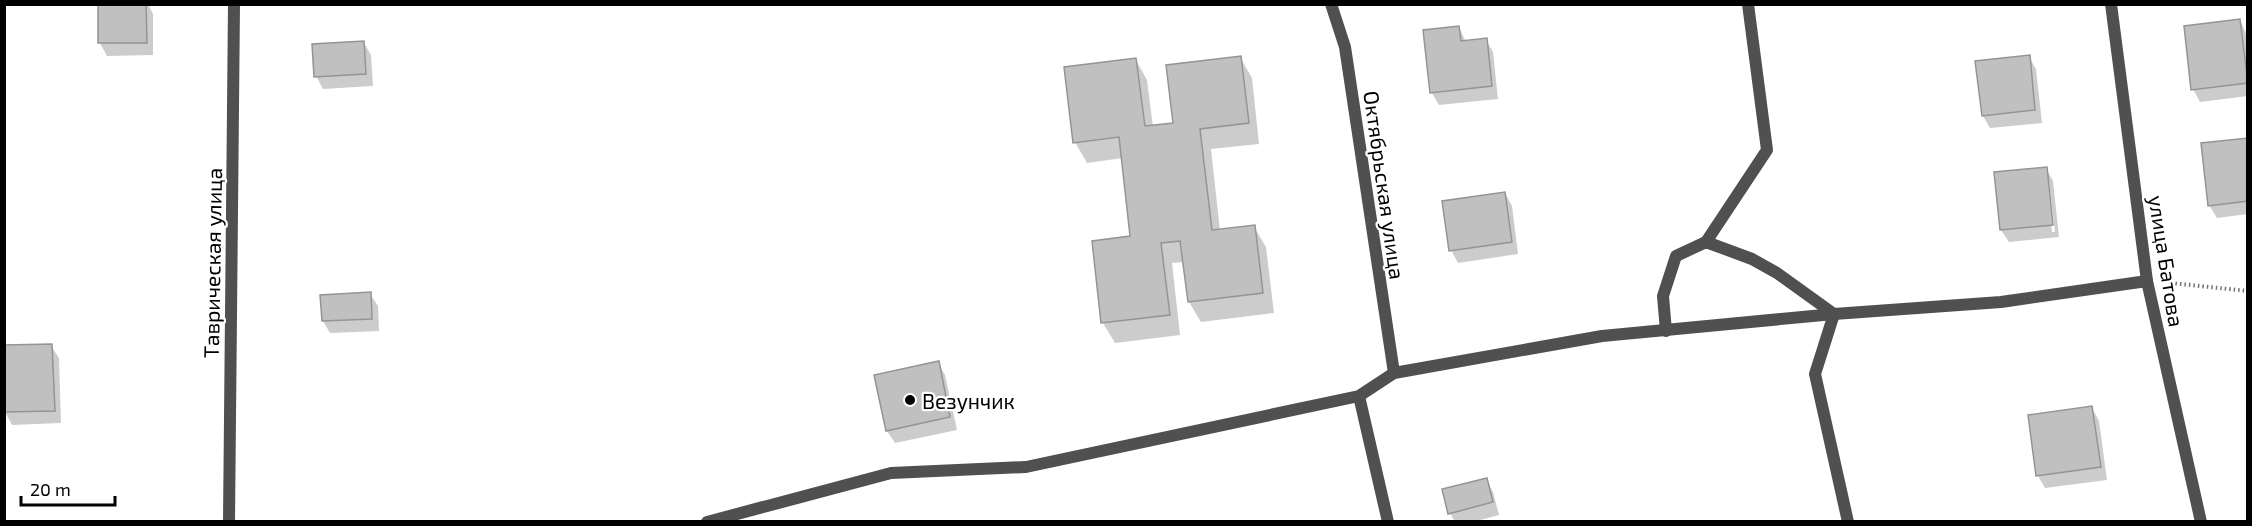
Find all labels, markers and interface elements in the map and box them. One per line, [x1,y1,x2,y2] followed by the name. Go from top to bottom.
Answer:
[1358,89,1411,281] street label: Октябрьская улица
[198,168,227,358] street label: Таврическая улица
[2143,193,2190,329] street label: улица Батова
[922,388,1015,414] place label: Везунчик
[903,393,917,407] marker: Везунчик
[21,469,116,507] scale bar
[30,478,71,500] text: 20 m

